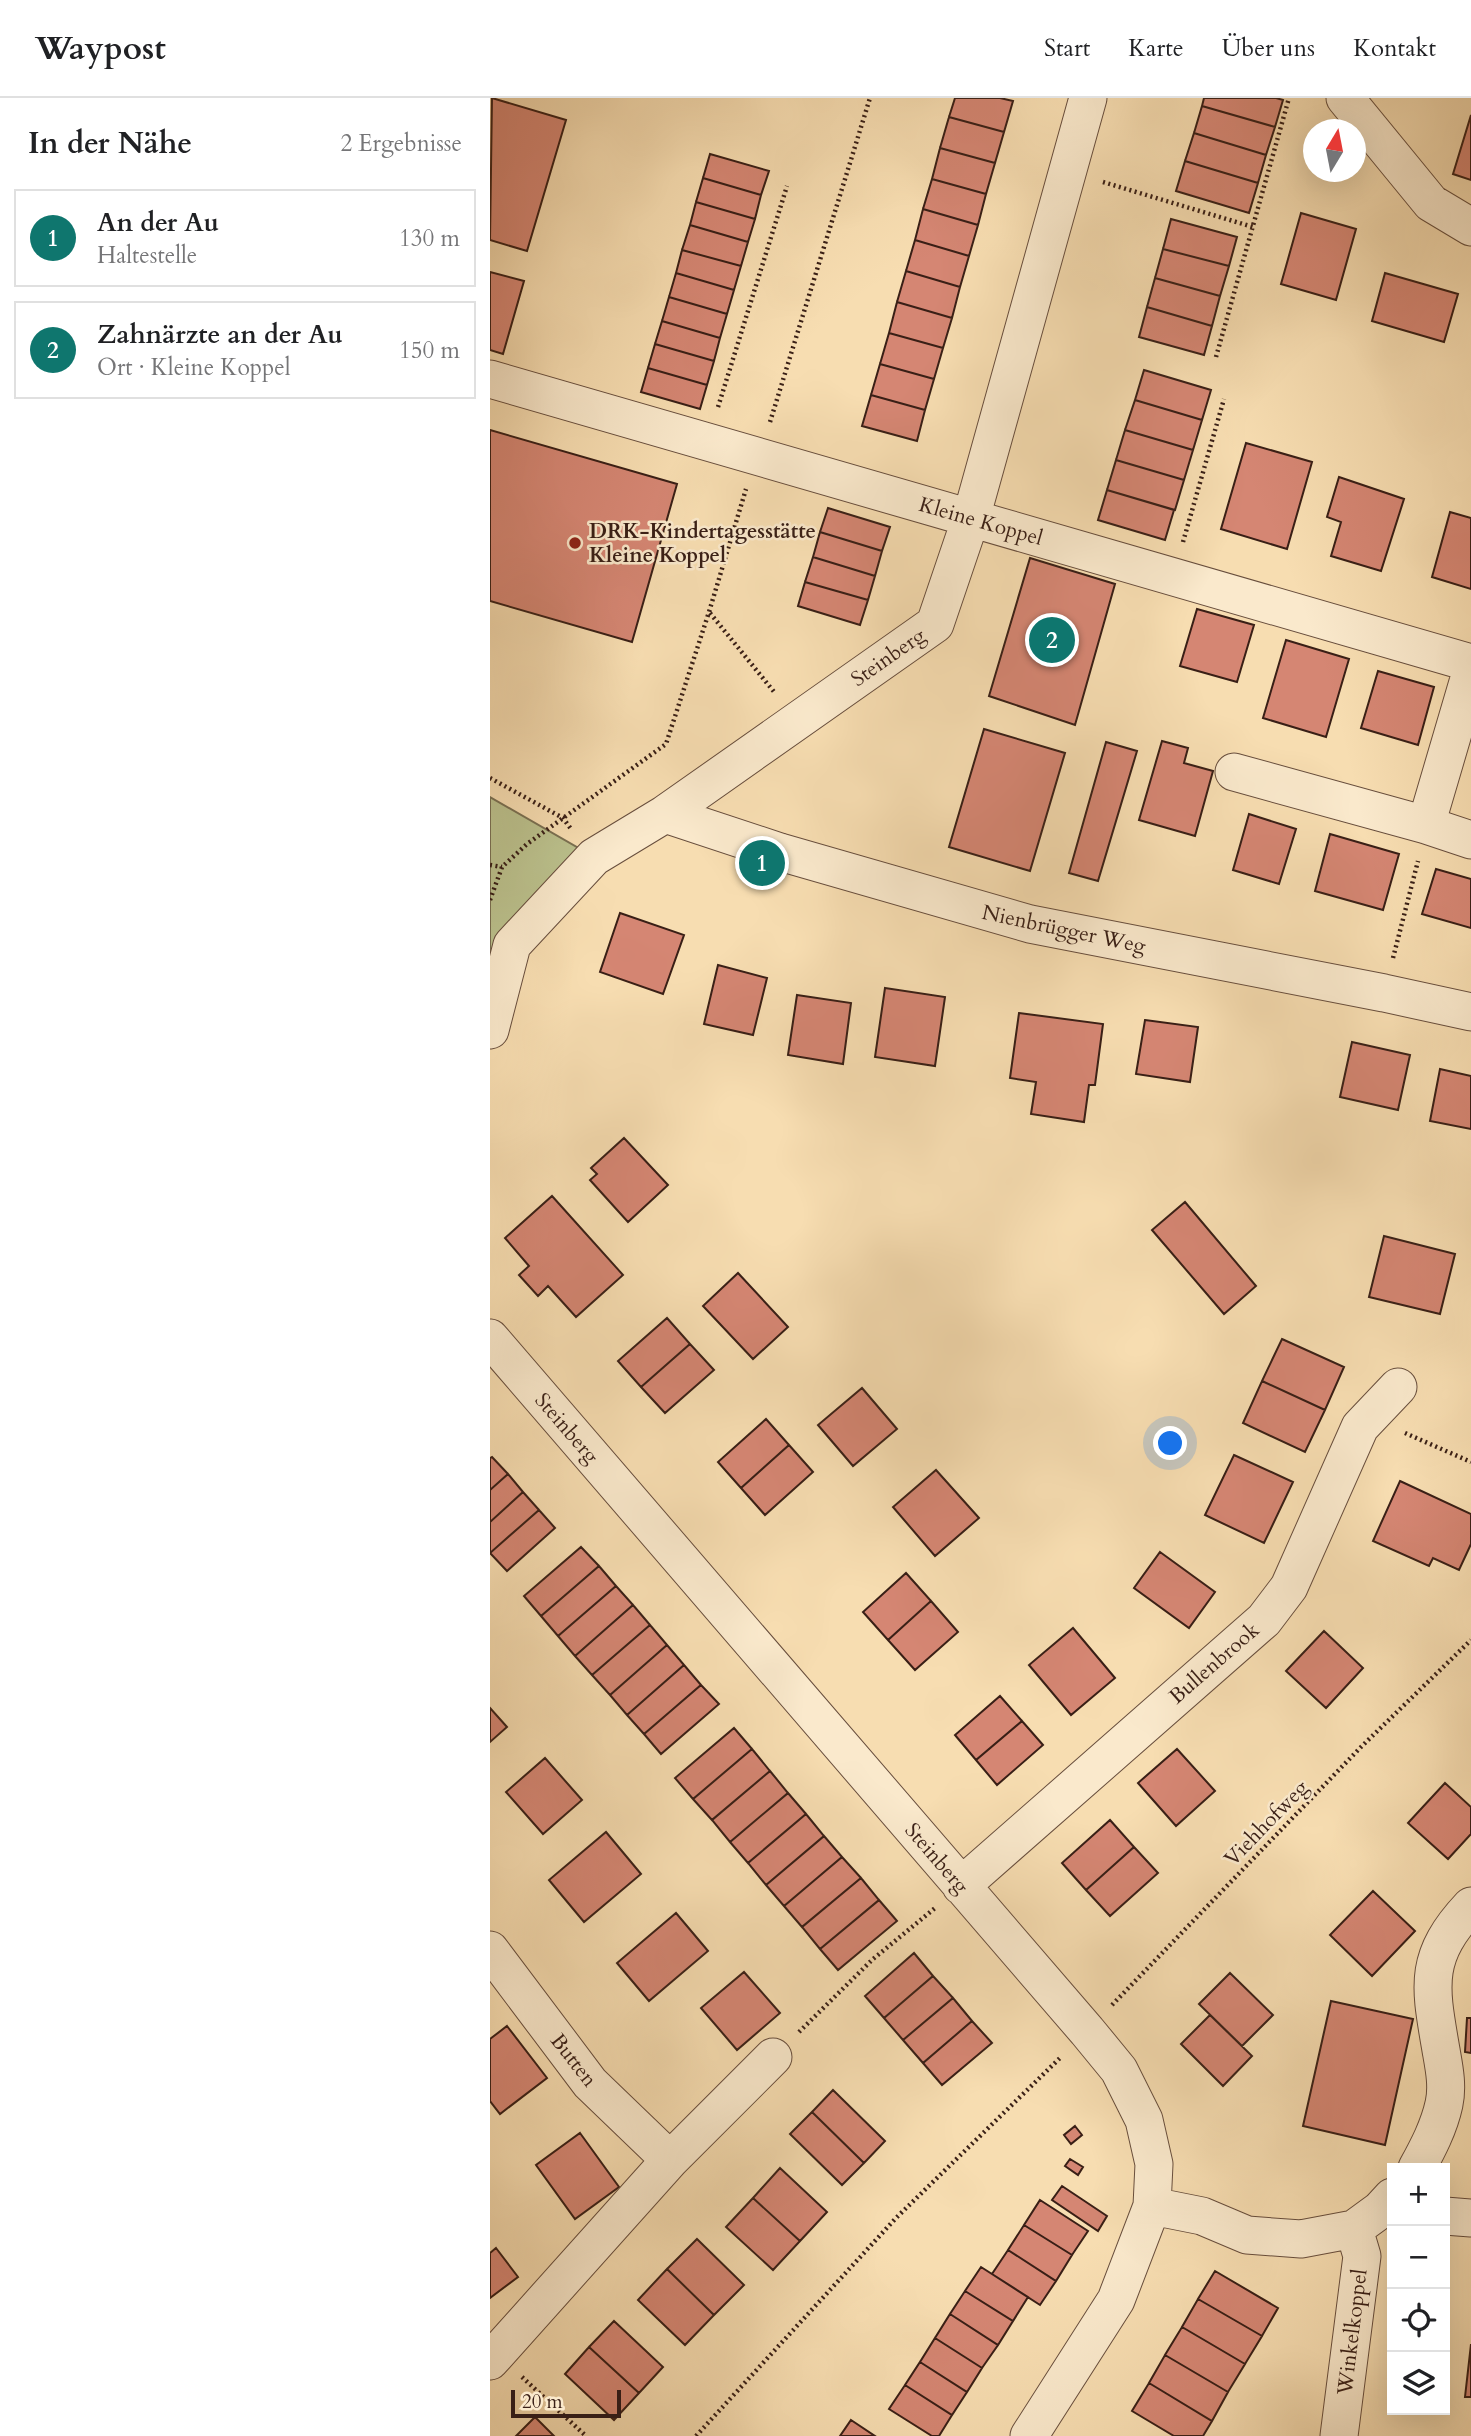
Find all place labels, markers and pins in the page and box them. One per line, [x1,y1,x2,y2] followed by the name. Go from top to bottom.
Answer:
[589,517,816,570] place label: DRK-Kindertagesstätte Kleine Koppel
[567,535,583,551] marker: DRK-Kindertagesstätte Kleine Koppel
[1029,614,1075,666] pin: 2
[739,837,785,889] pin: 1

